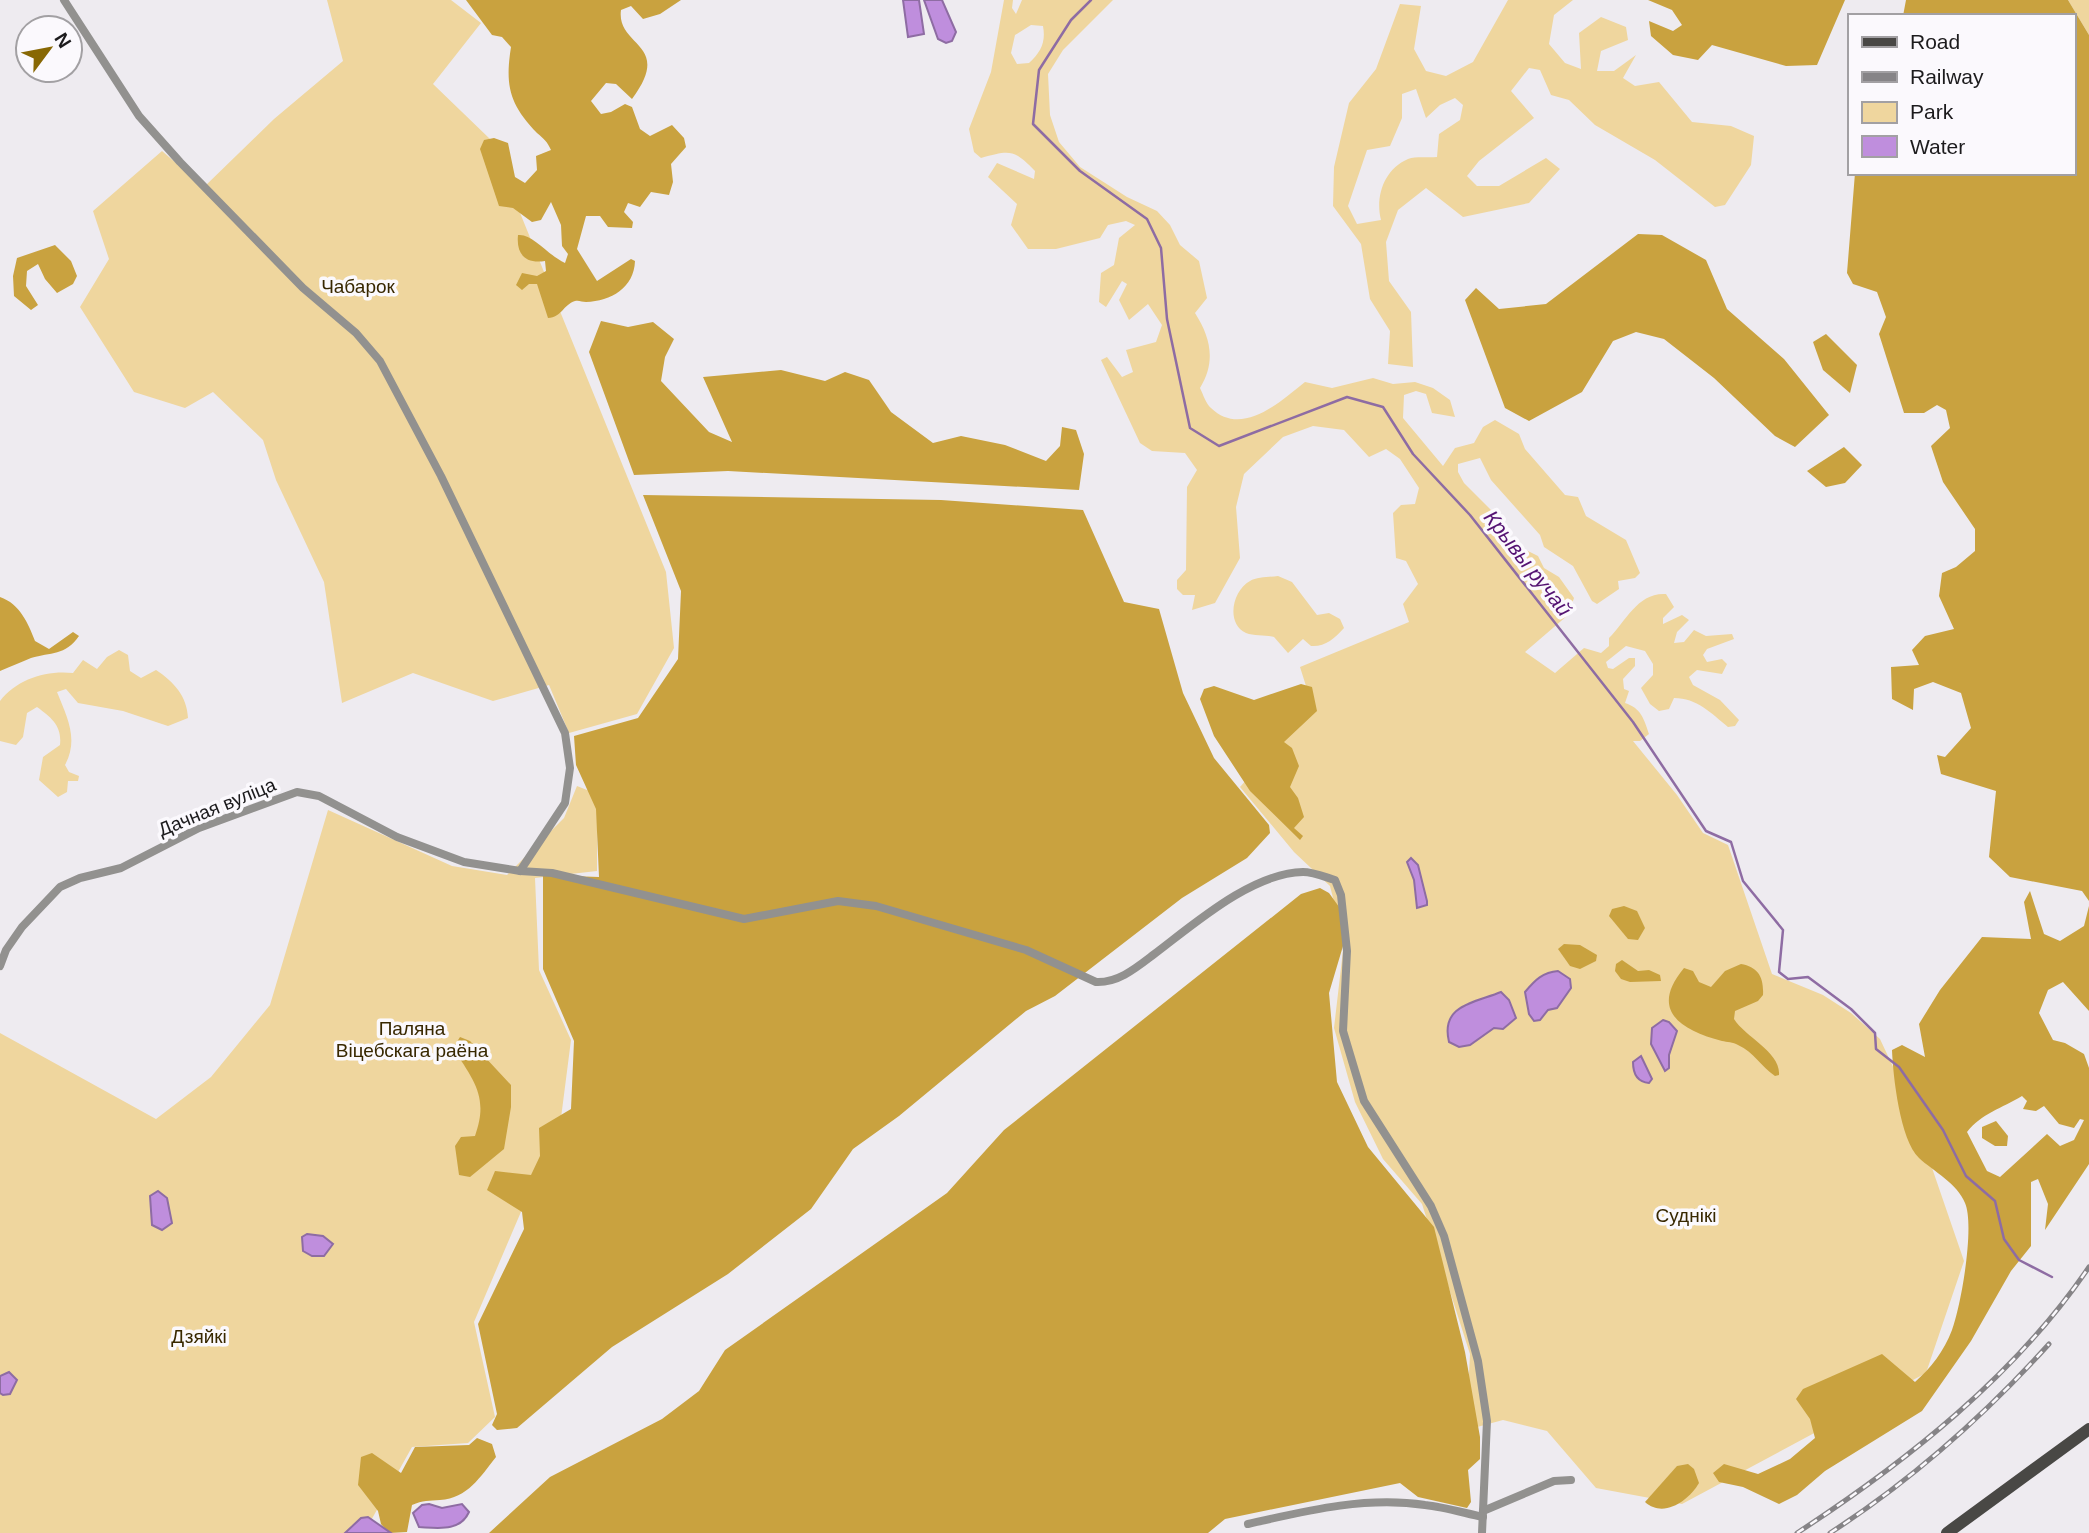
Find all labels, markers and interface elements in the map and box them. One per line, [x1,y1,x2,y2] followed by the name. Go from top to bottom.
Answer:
[14,14,84,84] north arrow
[1848,14,2075,175] legend
[50,29,76,52] text: N
[1910,30,1960,53] text: Road
[1910,65,1984,88] text: Railway
[1910,100,1954,123] text: Park
[1910,135,1965,158] text: Water
[321,276,396,297] park label: Чабарок
[1480,506,1576,621] water label: Крывы ручай
[155,774,279,840] street label: Дачная вуліца
[336,1018,489,1061] park label: Паляна Віцебскага раёна
[1656,1205,1716,1226] park label: Суднікі
[171,1326,227,1347] park label: Дзяйкі

